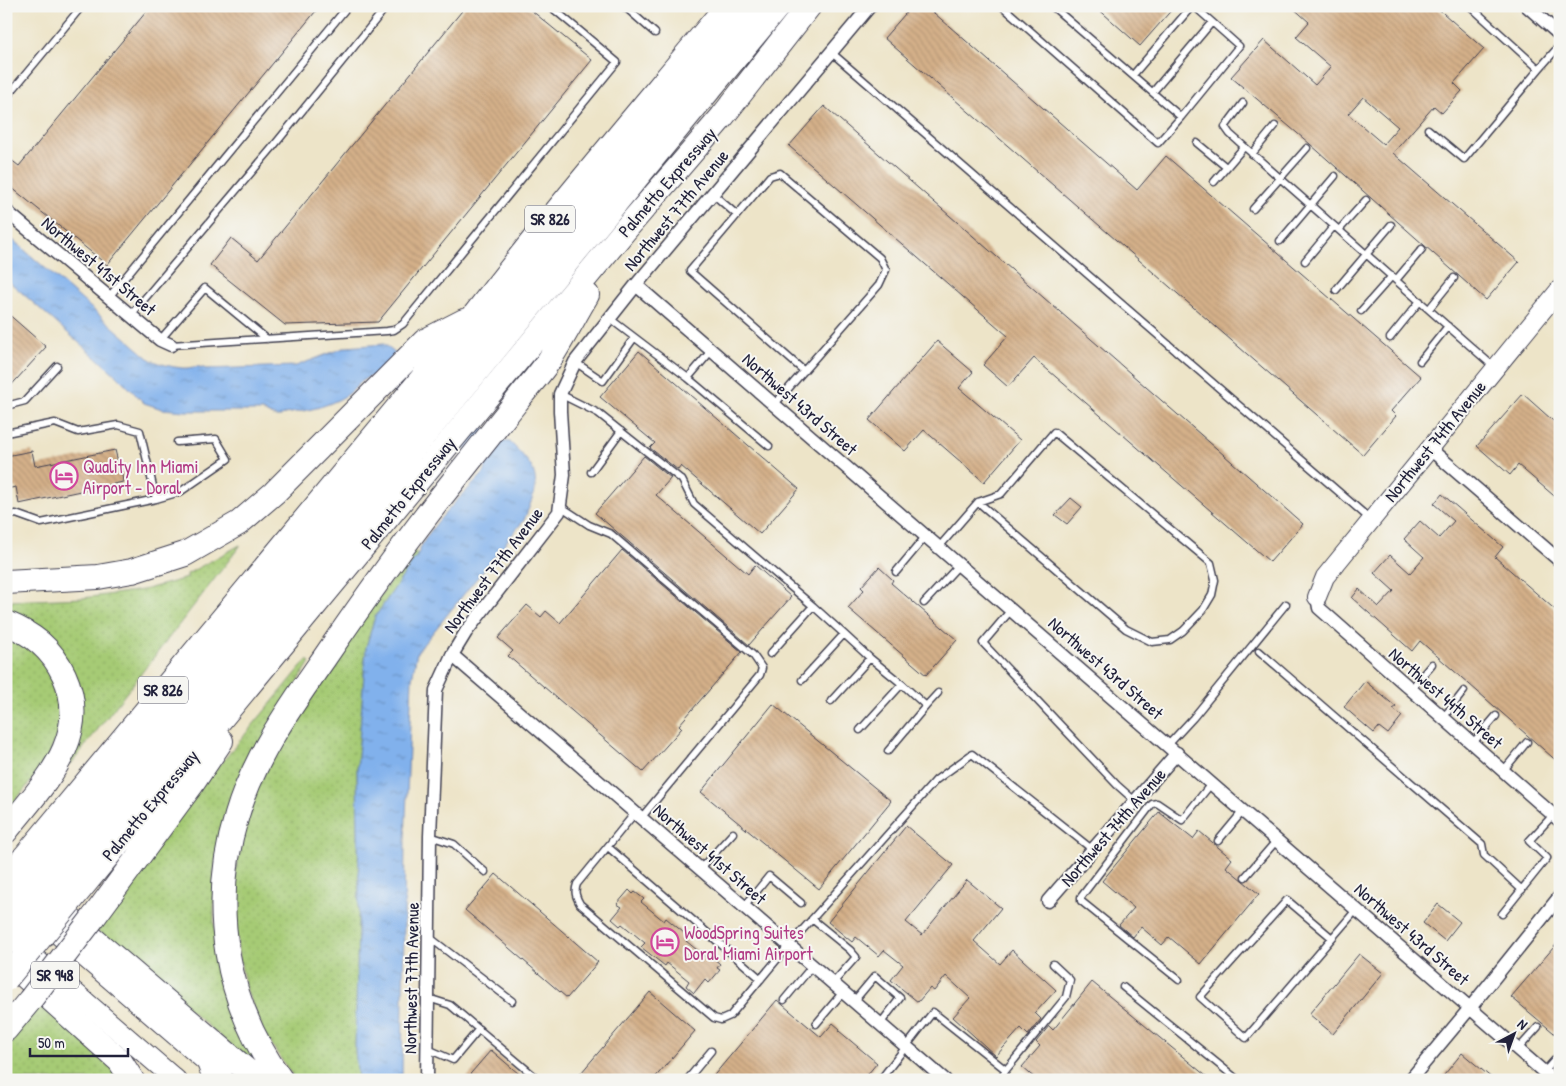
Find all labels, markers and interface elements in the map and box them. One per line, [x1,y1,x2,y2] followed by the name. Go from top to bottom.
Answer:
[612,121,722,242] street label: Palmetto Expressway
[618,144,734,276] street label: Northwest 77th Avenue
[525,205,575,232] road number: SR 826
[36,211,162,322] street label: Northwest 41st Street
[737,347,864,462] street label: Northwest 43rd Street
[1378,375,1492,507] street label: Northwest 74th Avenue
[355,431,461,555] street label: Palmetto Expressway
[83,454,199,500] place label: Quality Inn Miami Airport - Doral
[49,461,79,491] hotel icon: Quality Inn Miami Airport - Doral
[437,502,549,638] street label: Northwest 77th Avenue
[1043,611,1170,726] street label: Northwest 43rd Street
[1384,641,1509,755] street label: Northwest 44th Street
[138,676,188,704] road number: SR 826
[96,744,204,866] street label: Palmetto Expressway
[1055,762,1171,892] street label: Northwest 74th Avenue
[648,798,773,911] street label: Northwest 41st Street
[1349,877,1476,992] street label: Northwest 43rd Street
[397,902,425,1054] street label: Northwest 77th Avenue
[684,920,814,966] place label: WoodSpring Suites Doral Miami Airport
[650,927,680,957] hotel icon: WoodSpring Suites Doral Miami Airport
[31,962,79,988] road number: SR 948
[1488,1008,1538,1058] north arrow
[1514,1014,1532,1034] text: N
[30,1026,128,1058] scale bar
[38,1032,65,1053] text: 50 m

